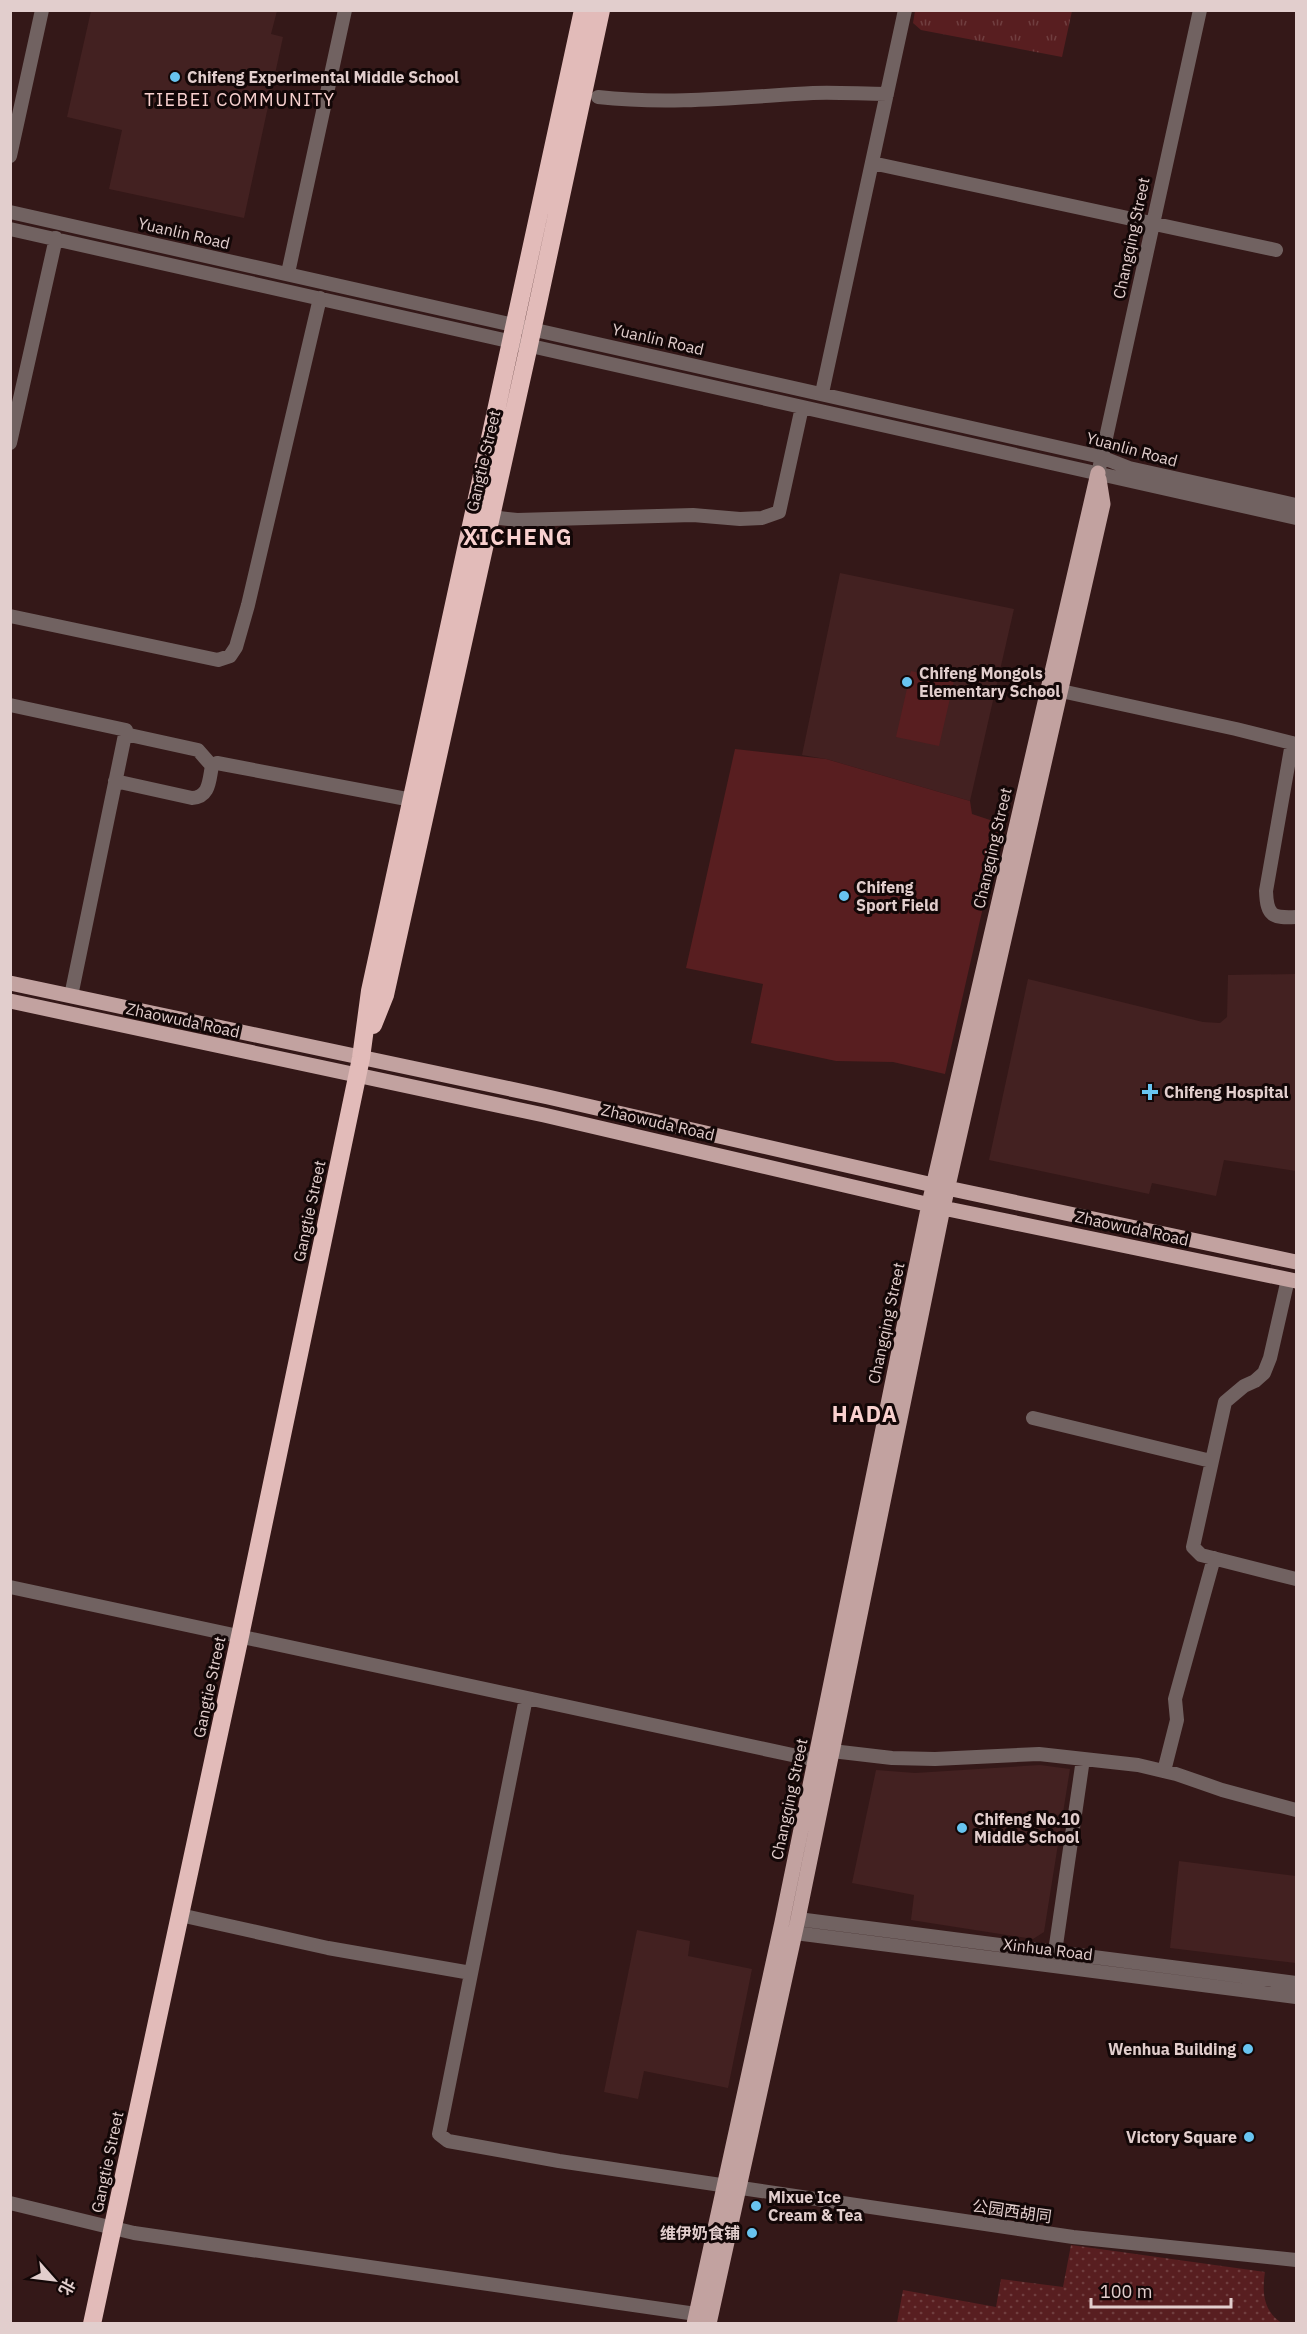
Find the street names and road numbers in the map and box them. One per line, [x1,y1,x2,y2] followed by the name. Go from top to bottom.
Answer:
[1108,176,1154,300] street label: Changqing Street
[136,213,232,253] street label: Yuanlin Road
[610,319,706,359] street label: Yuanlin Road
[462,408,504,514] street label: Gangtie Street
[1084,427,1180,471] street label: Yuanlin Road
[968,786,1016,910] street label: Changqing Street
[124,998,242,1042] street label: Zhaowuda Road
[599,1099,717,1145] street label: Zhaowuda Road
[288,1158,330,1264] street label: Gangtie Street
[1073,1206,1191,1250] street label: Zhaowuda Road
[863,1261,909,1385] street label: Changqing Street
[188,1634,230,1740] street label: Gangtie Street
[766,1737,812,1861] street label: Changqing Street
[1002,1934,1094,1964] street label: Xinhua Road
[86,2109,128,2215] street label: Gangtie Street
[971,2196,1053,2226] street label: 公园西胡同

